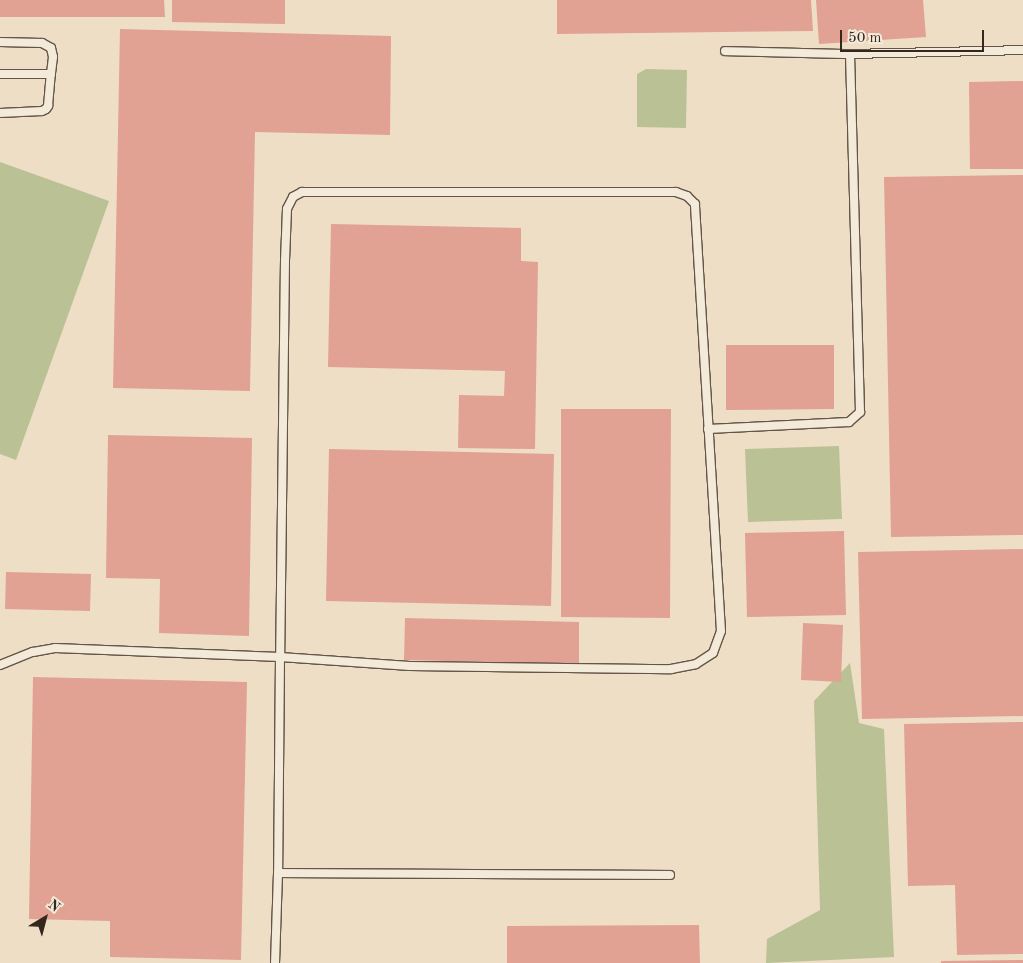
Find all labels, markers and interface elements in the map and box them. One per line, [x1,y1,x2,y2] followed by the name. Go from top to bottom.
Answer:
[843,20,987,52] scale bar
[848,31,882,46] text: 50 m
[20,893,70,943] north arrow
[46,897,63,915] text: N

